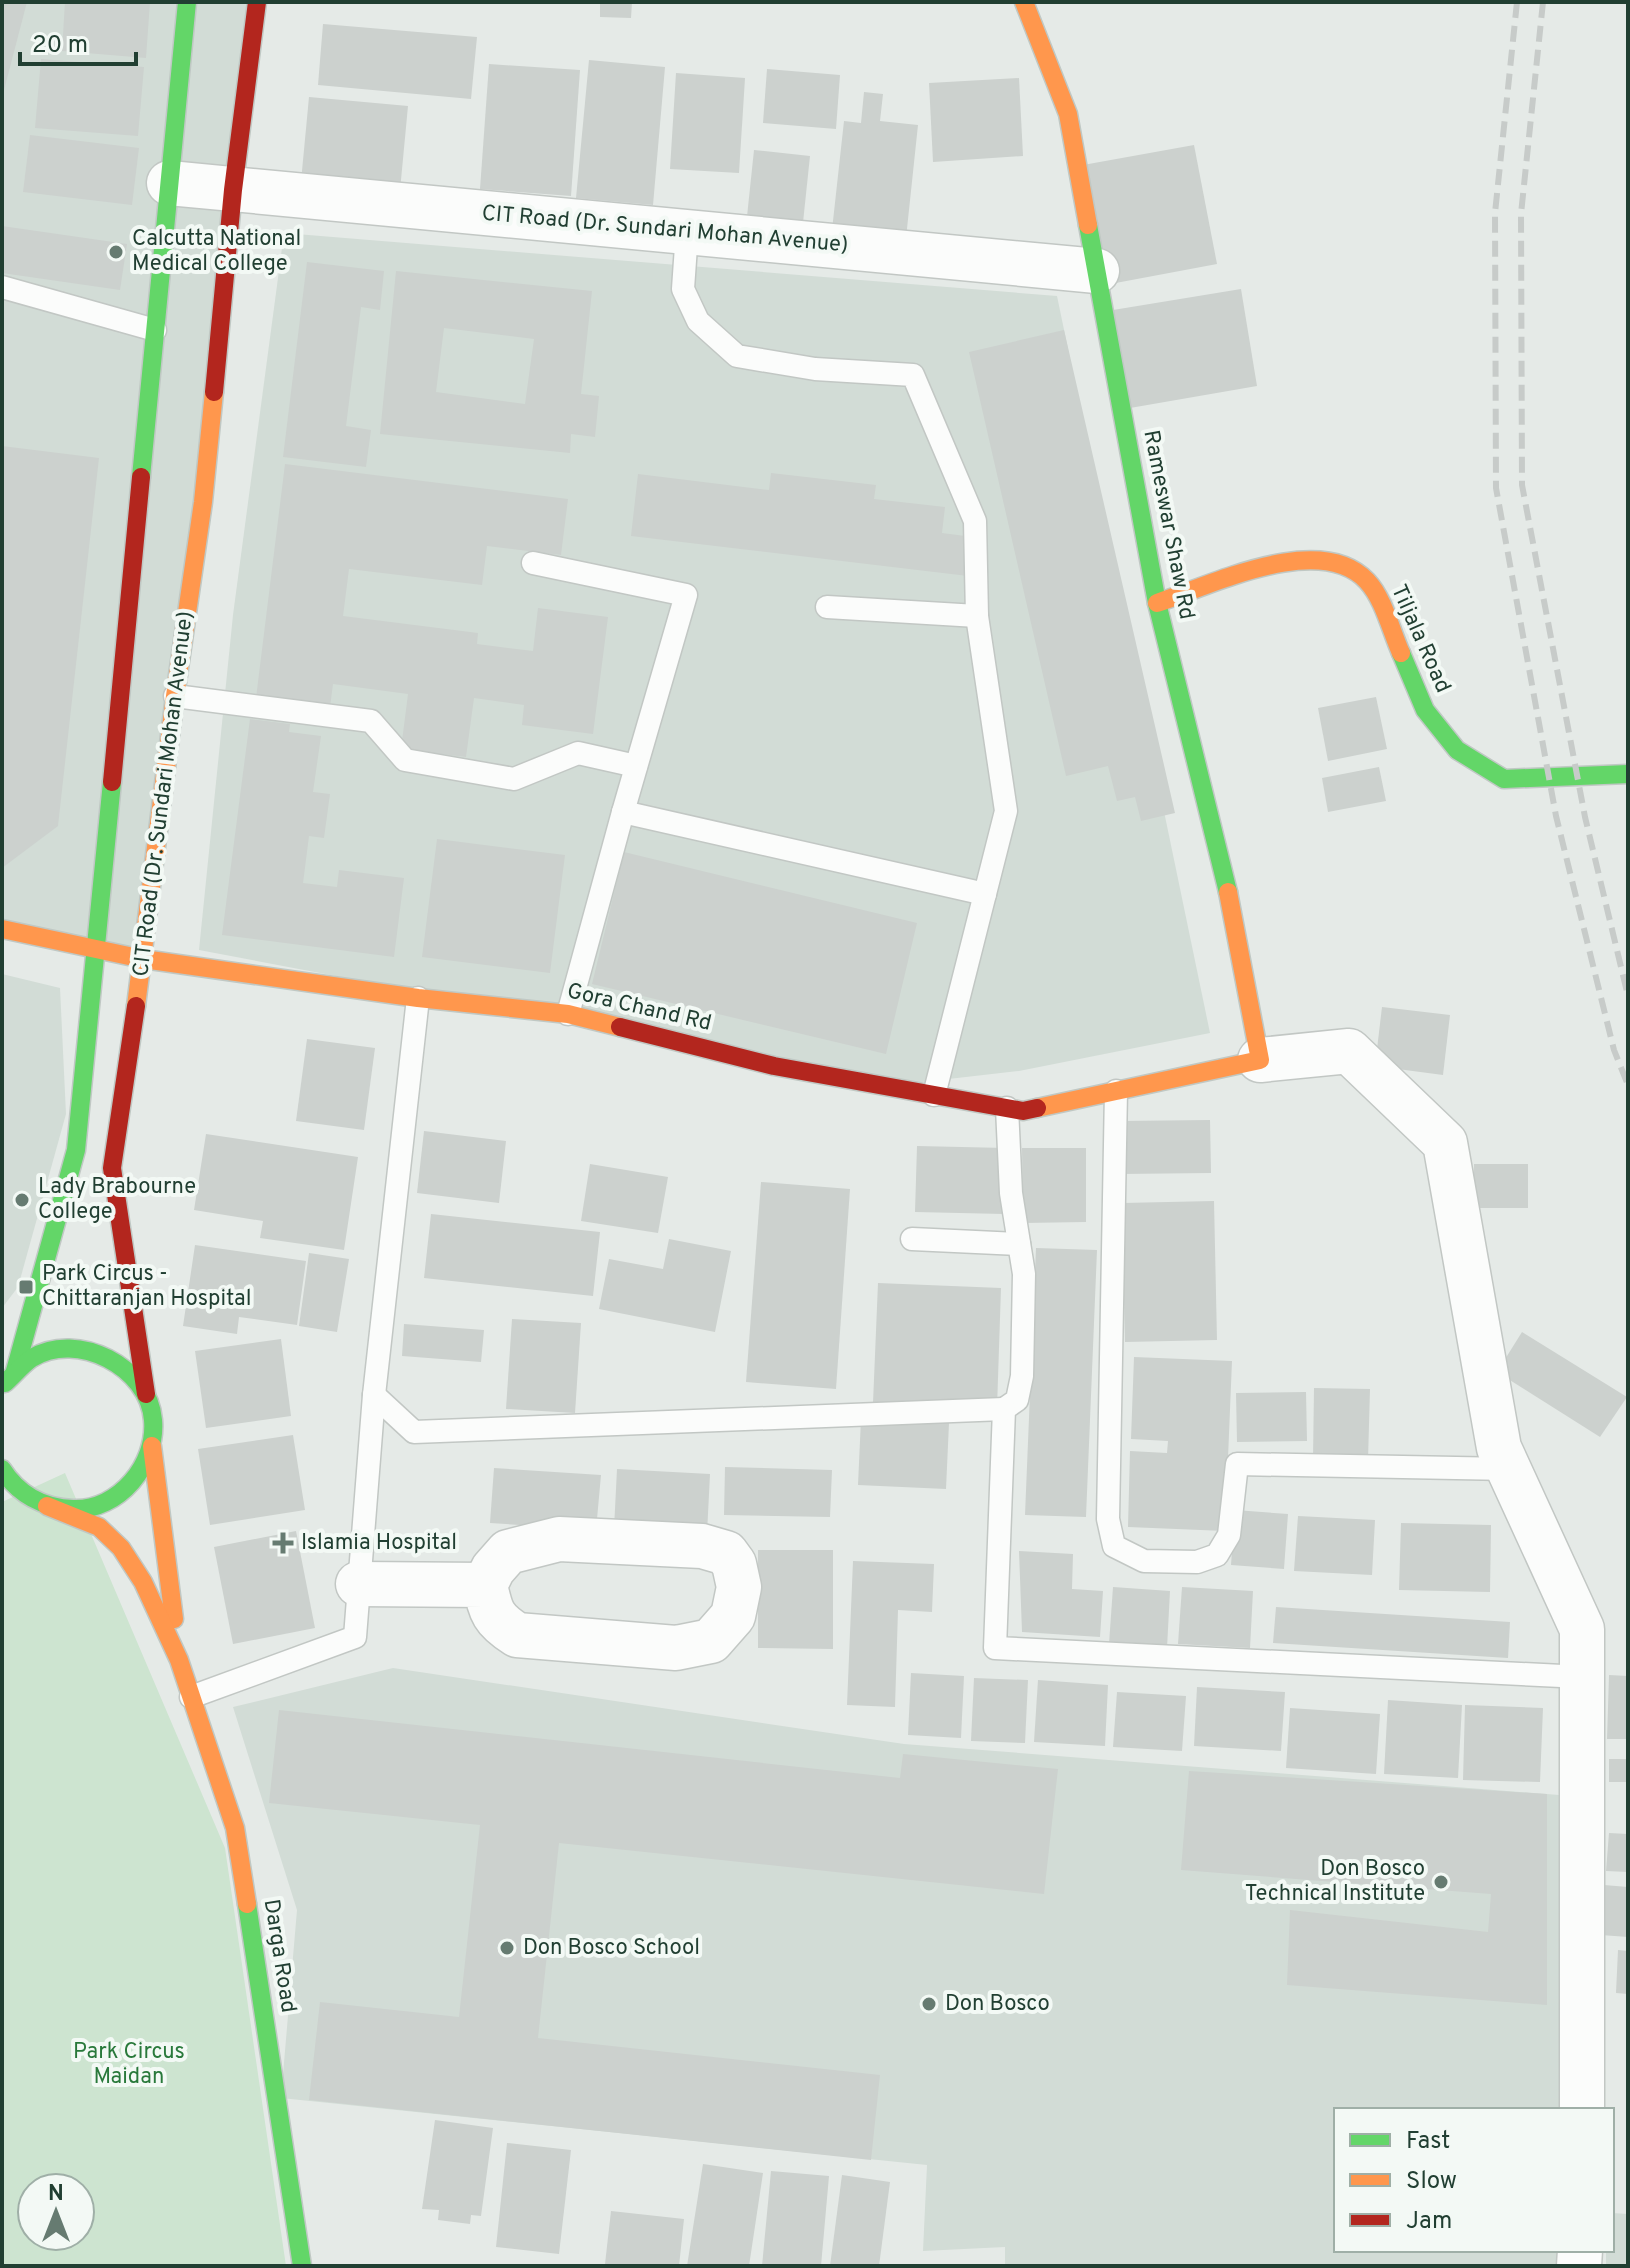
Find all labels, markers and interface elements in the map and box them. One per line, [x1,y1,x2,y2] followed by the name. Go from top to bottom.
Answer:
[20,16,136,66] scale bar
[32,31,88,61] text: 20 m
[481,201,849,259] street label: CIT Road (Dr. Sundari Mohan Avenue)
[132,226,301,278] place label: Calcutta National Medical College
[107,243,125,261] marker: Calcutta National Medical College
[1136,428,1200,622] street label: Rameswar Shaw Rd
[1384,581,1456,697] street label: Tiljala Road
[128,610,200,978] street label: CIT Road (Dr. Sundari Mohan Avenue)
[564,978,714,1038] street label: Gora Chand Rd
[38,1174,196,1226] place label: Lady Brabourne College
[13,1191,31,1209] marker: Lady Brabourne College
[42,1261,251,1313] place label: Park Circus - Chittaranjan Hospital
[17,1278,35,1296] marker: Park Circus - Chittaranjan Hospital
[301,1530,457,1557] place label: Islamia Hospital
[272,1532,294,1554] marker: Islamia Hospital
[1245,1856,1425,1908] place label: Don Bosco Technical Institute
[1432,1873,1450,1891] marker: Don Bosco Technical Institute
[257,1897,301,2015] street label: Darga Road
[523,1935,700,1962] place label: Don Bosco School
[498,1939,516,1957] marker: Don Bosco School
[945,1991,1050,2018] place label: Don Bosco
[920,1995,938,2013] marker: Don Bosco
[73,2039,185,2091] park label: Park Circus Maidan
[1334,2108,1614,2252] legend
[1406,2127,1450,2157] text: Fast
[1406,2167,1457,2197] text: Slow
[16,2172,96,2252] north arrow
[48,2181,64,2208] text: N
[1406,2207,1452,2237] text: Jam

